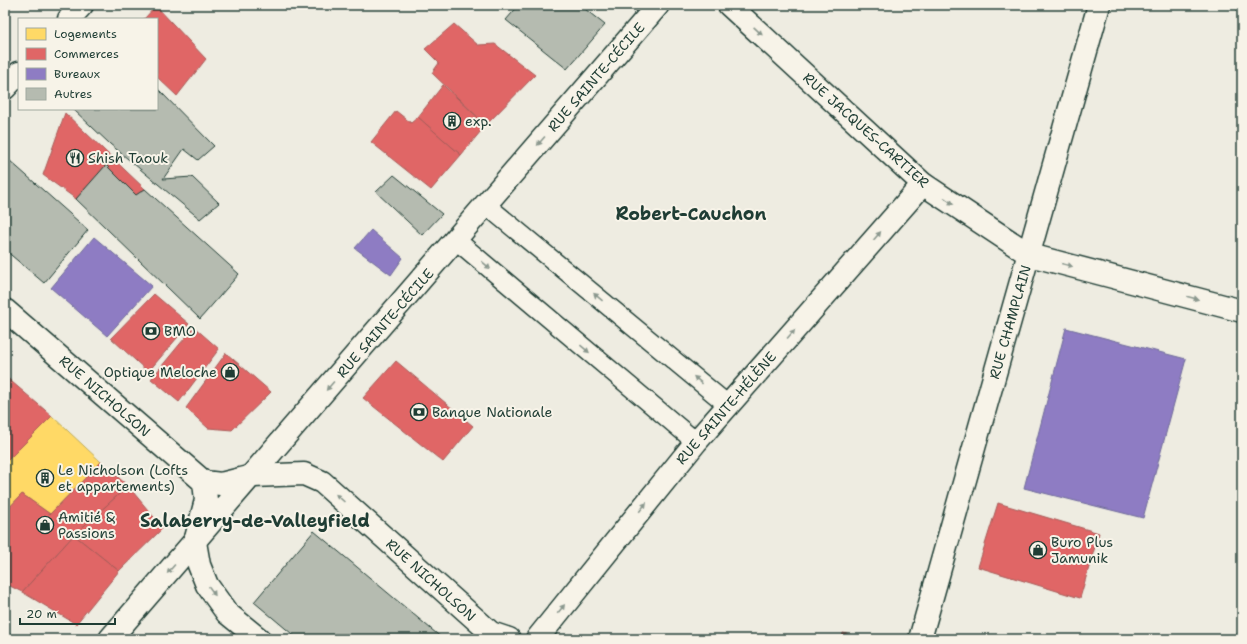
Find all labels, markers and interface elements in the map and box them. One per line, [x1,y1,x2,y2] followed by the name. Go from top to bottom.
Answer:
[18,18,158,110] legend
[544,18,649,135] street label: RUE SAINTE-CÉCILE
[54,26,117,42] text: Logements
[753,27,763,36] one-way arrow
[54,46,119,62] text: Commerces
[54,66,100,82] text: Bureaux
[799,69,933,192] street label: RUE JACQUES-CARTIER
[54,86,92,102] text: Autres
[442,111,462,131] building icon: exp.
[465,112,492,130] place label: exp.
[537,136,546,146] one-way arrow
[65,148,85,168] restaurant icon: Shish Taouk
[88,149,168,167] place label: Shish Taouk
[944,197,954,205] one-way arrow
[615,202,767,226] district label: Robert-Cauchon
[872,231,881,242] one-way arrow
[480,261,491,270] one-way arrow
[1062,262,1074,268] one-way arrow
[985,263,1035,381] street label: RUE CHAMPLAIN
[333,264,438,381] street label: RUE SAINTE-CÉCILE
[592,293,603,301] one-way arrow
[1187,295,1199,301] one-way arrow
[141,321,161,341] bank icon: BMO
[164,322,196,340] place label: BMO
[786,328,795,339] one-way arrow
[580,344,591,353] one-way arrow
[672,348,780,468] street label: RUE SAINTE-HÉLÈNE
[56,351,154,441] street label: RUE NICHOLSON
[220,362,240,382] shop icon: Optique Meloche
[104,363,217,381] place label: Optique Meloche
[692,375,703,384] one-way arrow
[325,381,334,392] one-way arrow
[409,402,429,422] bank icon: Banque Nationale
[432,403,553,421] place label: Banque Nationale
[58,461,188,495] place label: Le Nicholson (Lofts et appartements)
[35,468,55,488] building icon: Le Nicholson (Lofts et appartements)
[335,494,345,503] one-way arrow
[639,502,647,513] one-way arrow
[58,508,115,542] place label: Amitié & Passions
[140,509,370,533] district label: Salaberry-de-Valleyfield
[35,515,55,535] shop icon: Amitié & Passions
[1051,533,1113,567] place label: Buro Plus Jamunik
[382,535,480,625] street label: RUE NICHOLSON
[1028,540,1048,560] shop icon: Buro Plus Jamunik
[167,564,176,574] one-way arrow
[208,586,216,596] one-way arrow
[20,600,115,626] scale bar
[557,603,566,614] one-way arrow
[26,606,57,622] text: 20 m

